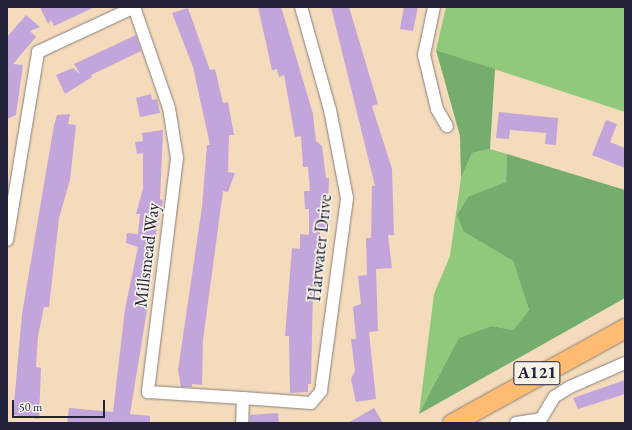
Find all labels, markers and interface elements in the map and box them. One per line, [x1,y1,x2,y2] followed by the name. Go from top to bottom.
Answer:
[304,193,336,303] street label: Harwater Drive
[130,201,164,309] street label: Millsmead Way
[513,358,561,388] road number: A121
[14,392,107,418] scale bar
[19,399,42,415] text: 50 m

